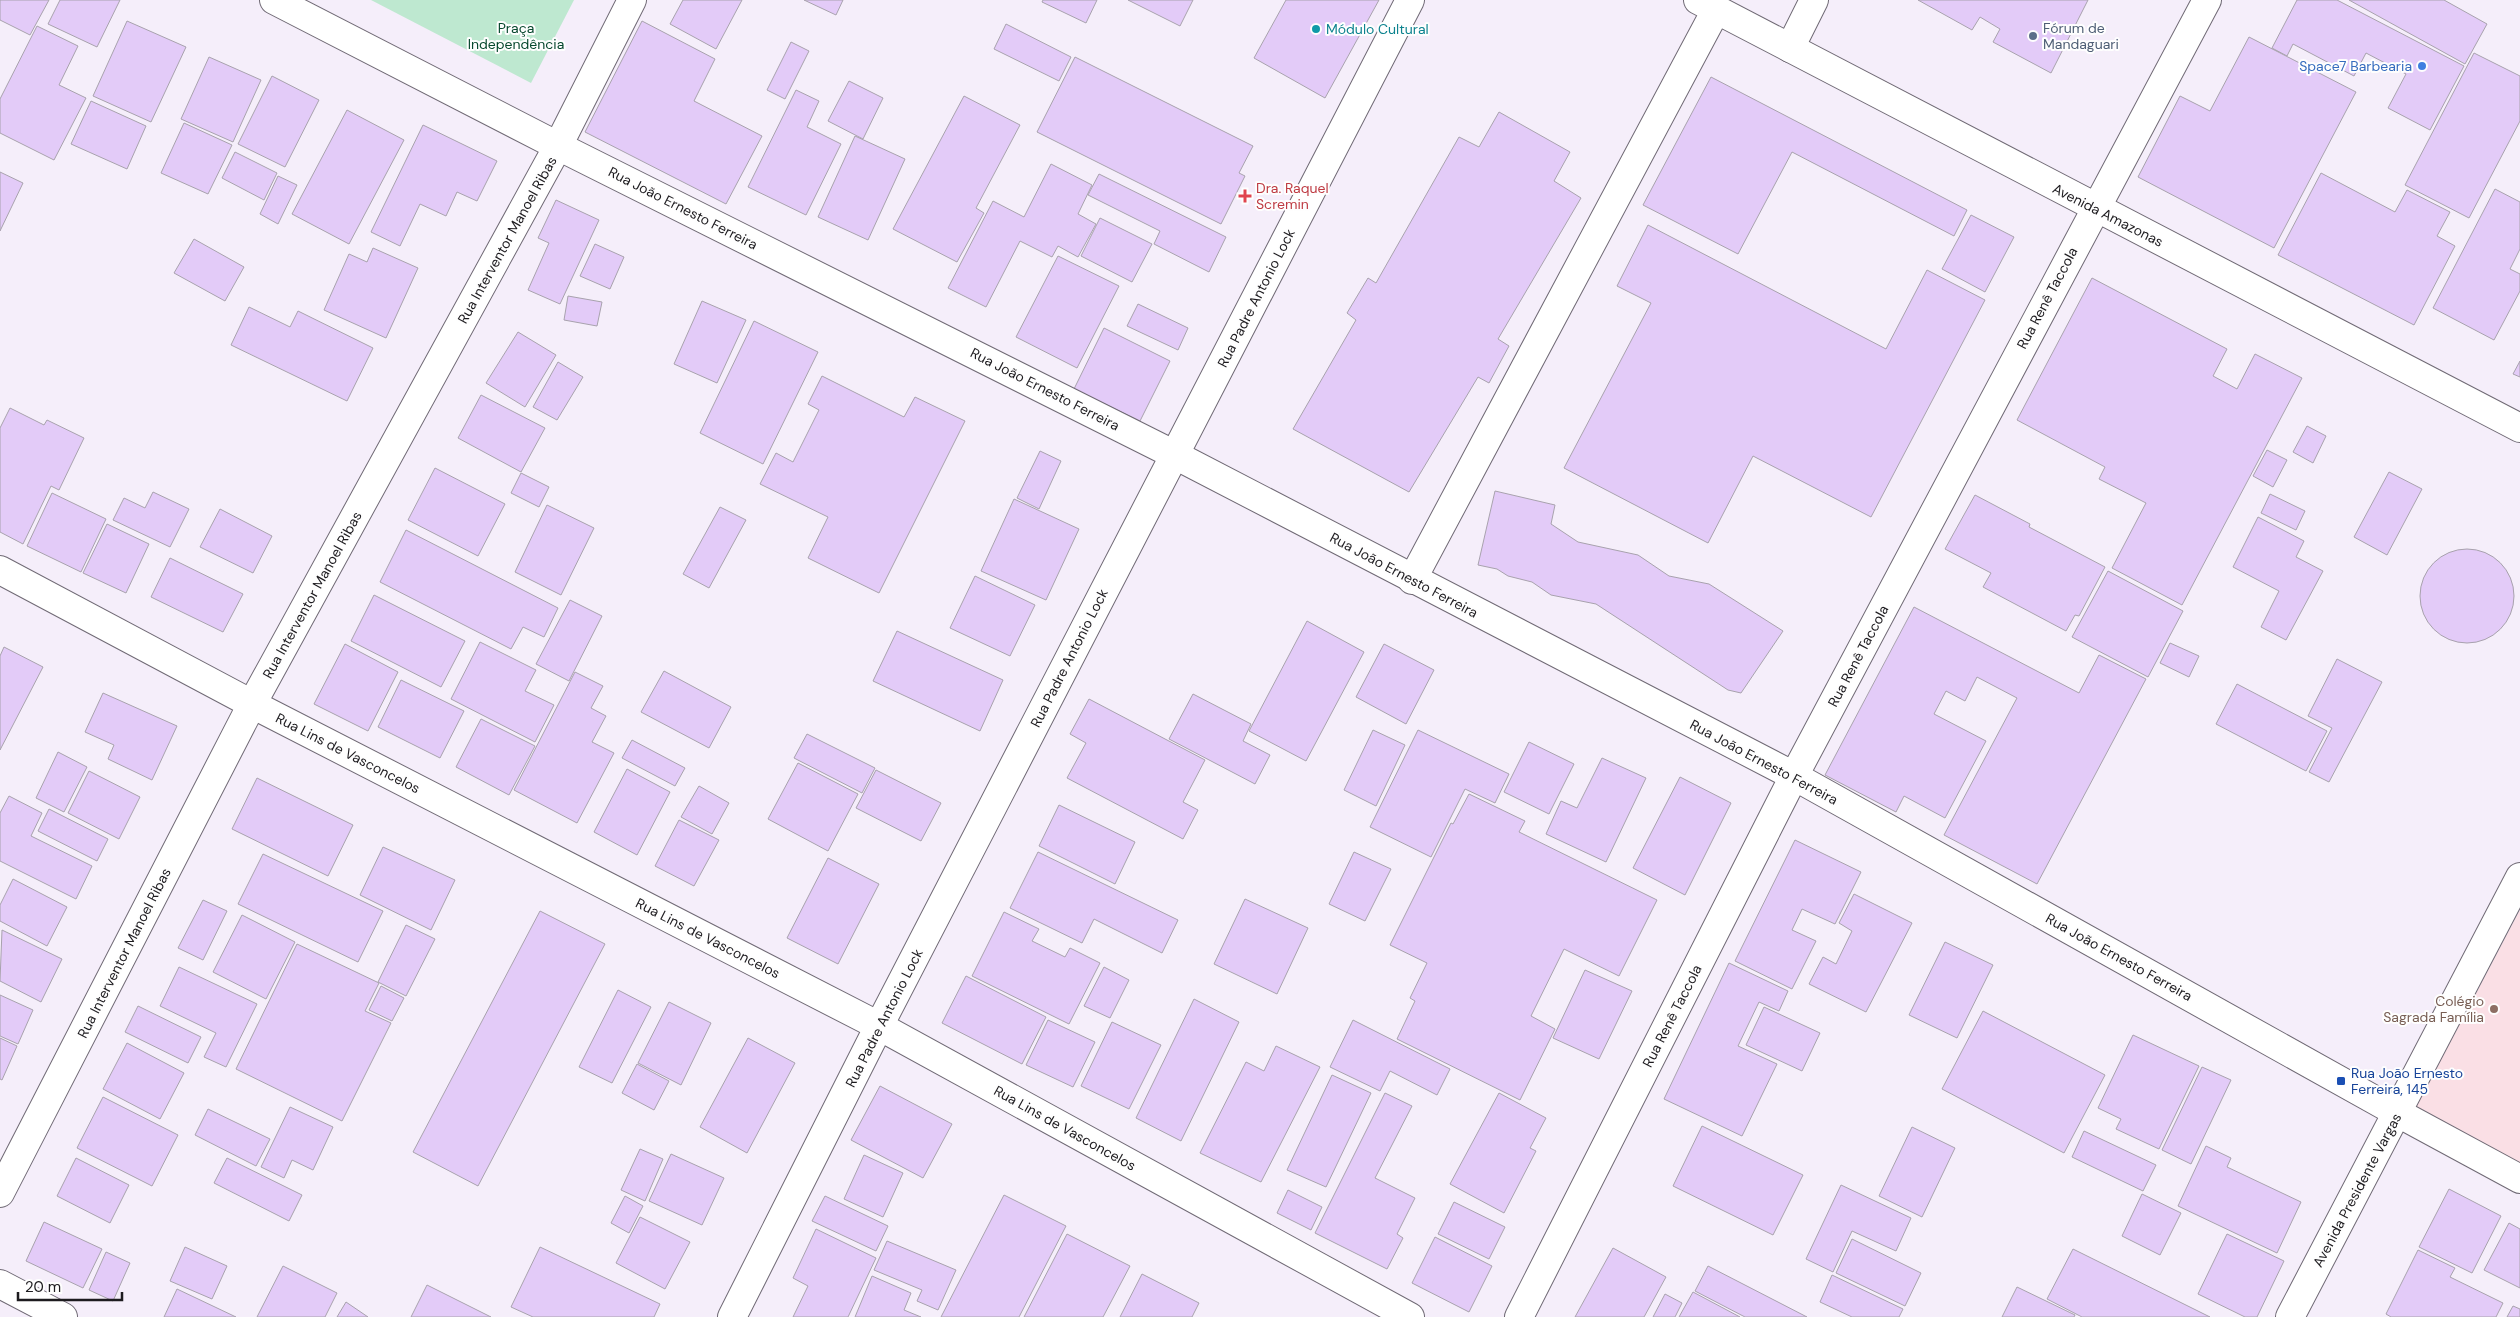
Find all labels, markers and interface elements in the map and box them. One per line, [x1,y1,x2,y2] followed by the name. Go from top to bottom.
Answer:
[468,19,564,53] park label: Praça Independência
[2043,19,2119,53] place label: Fórum de Mandaguari
[1326,20,1429,38] place label: Módulo Cultural
[1310,23,1322,35] marker: Módulo Cultural
[2027,30,2039,42] marker: Fórum de Mandaguari
[2299,57,2412,75] place label: Space7 Barbearia
[2416,60,2428,72] marker: Space7 Barbearia
[453,153,561,327] street label: Rua Interventor Manoel Ribas
[605,163,761,253] street label: Rua João Ernesto Ferreira
[1256,179,1329,213] place label: Dra. Raquel Scremin
[2050,179,2166,251] street label: Avenida Amazonas
[1238,189,1252,203] marker: Dra. Raquel Scremin
[1213,226,1299,370] street label: Rua Padre Antonio Lock
[2013,244,2081,352] street label: Rua Renê Taccola
[967,344,1123,434] street label: Rua João Ernesto Ferreira
[258,508,366,682] street label: Rua Interventor Manoel Ribas
[1327,528,1481,622] street label: Rua João Ernesto Ferreira
[1026,586,1112,730] street label: Rua Padre Antonio Lock
[1824,602,1892,710] street label: Rua Renê Taccola
[273,709,423,797] street label: Rua Lins de Vasconcelos
[1687,715,1841,809] street label: Rua João Ernesto Ferreira
[73,865,175,1041] street label: Rua Interventor Manoel Ribas
[633,894,783,982] street label: Rua Lins de Vasconcelos
[2042,909,2196,1005] street label: Rua João Ernesto Ferreira
[841,946,927,1090] street label: Rua Padre Antonio Lock
[1638,962,1706,1070] street label: Rua Renê Taccola
[2383,992,2484,1026] place label: Colégio Sagrada Família
[2488,1003,2500,1015] marker: Colégio Sagrada Família
[2351,1064,2463,1098] place label: Rua João Ernesto Ferreira, 145
[2335,1075,2347,1087] marker: Rua João Ernesto Ferreira, 145
[991,1081,1139,1175] street label: Rua Lins de Vasconcelos
[2309,1110,2405,1270] street label: Avenida Presidente Vargas
[18,1270,121,1302] scale bar
[25,1277,61,1297] text: 20 m

